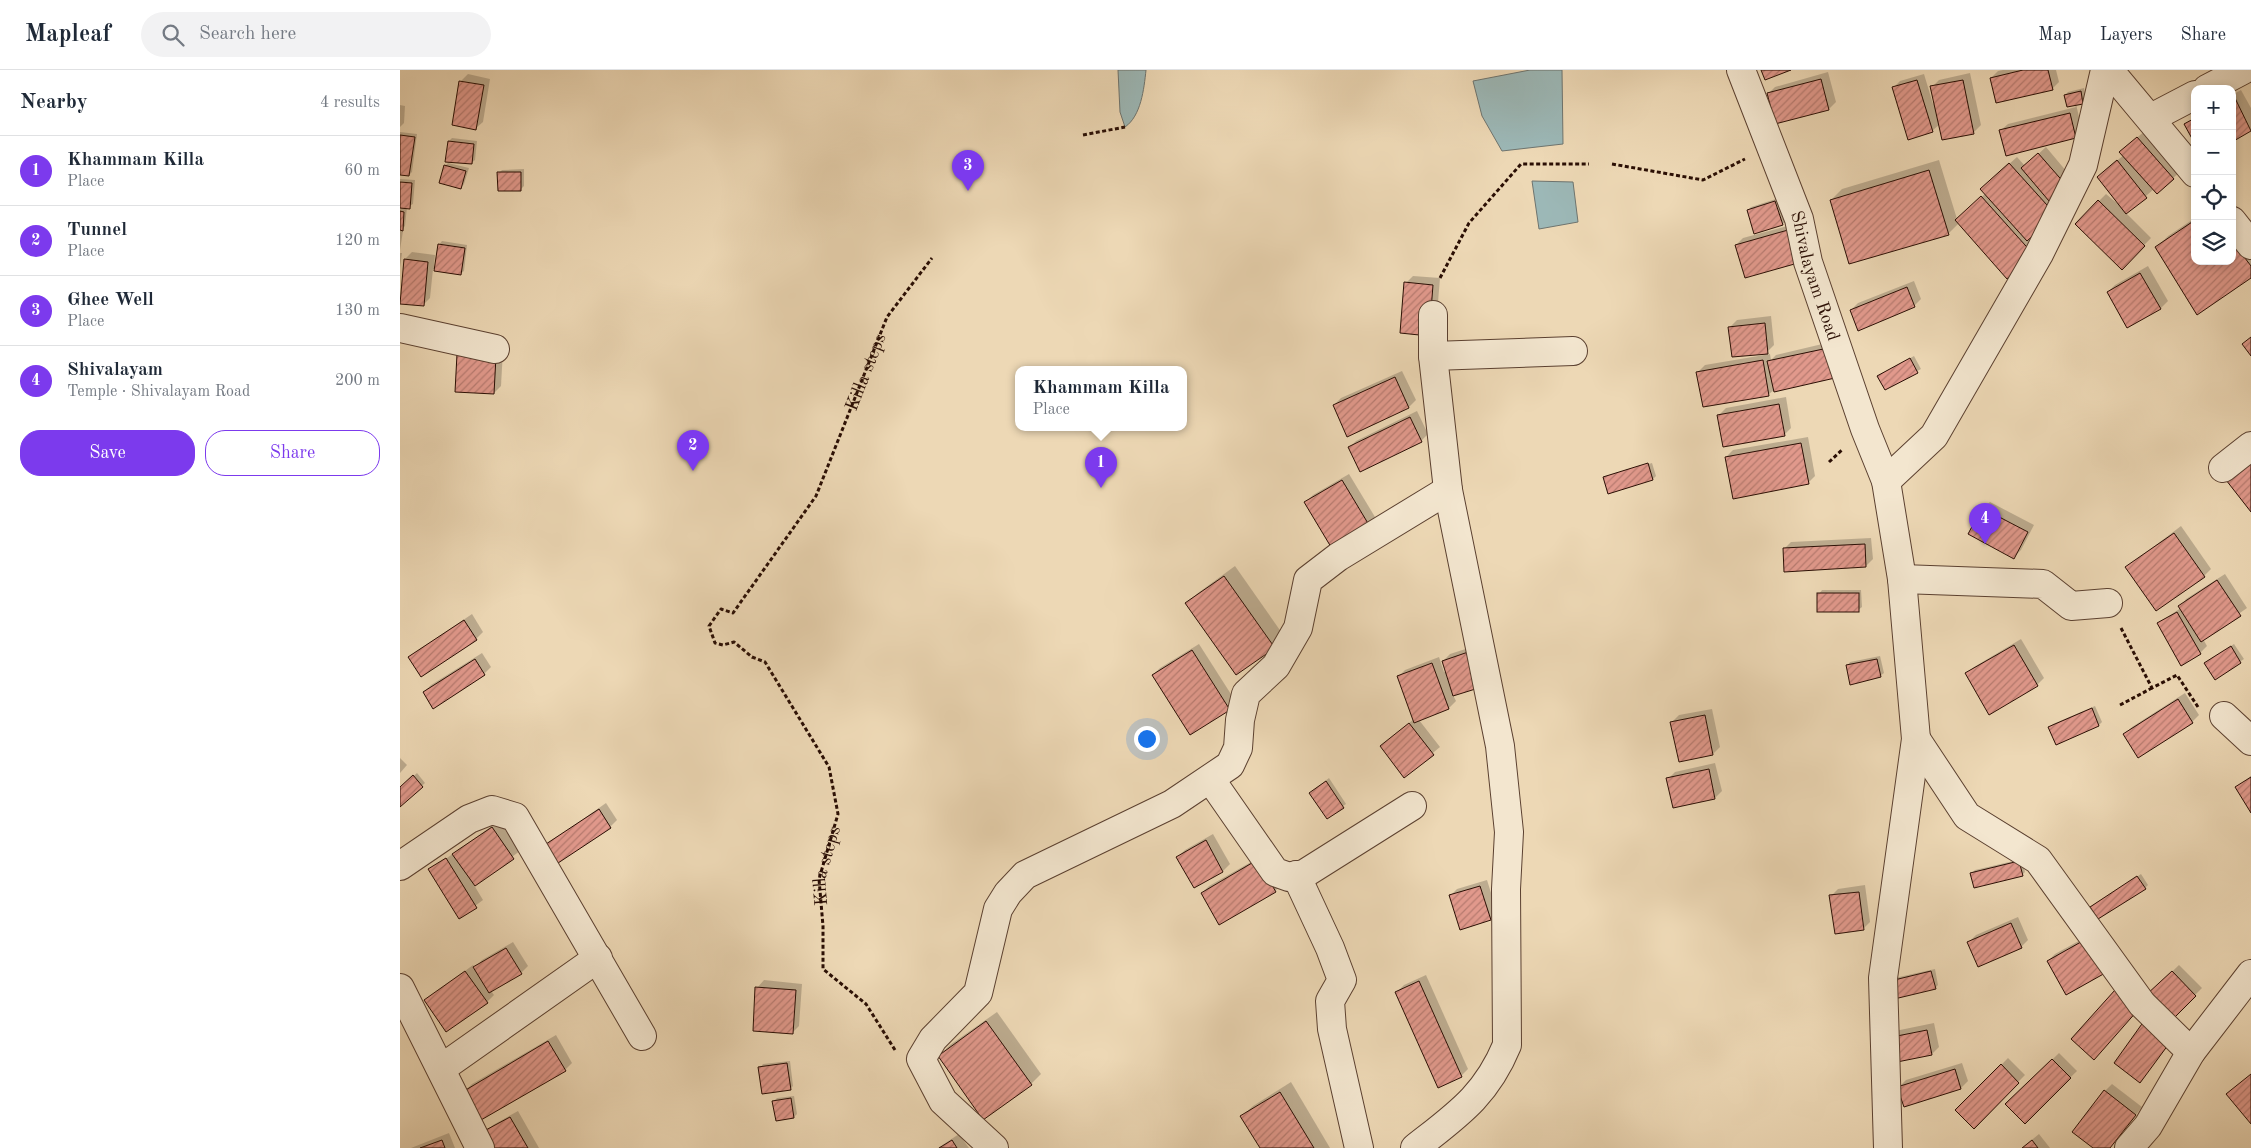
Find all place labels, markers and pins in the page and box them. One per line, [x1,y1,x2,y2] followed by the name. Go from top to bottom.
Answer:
[952,150,984,191] pin: 3
[677,430,709,471] pin: 2
[1085,447,1117,488] pin: 1
[1969,503,2001,544] pin: 4

